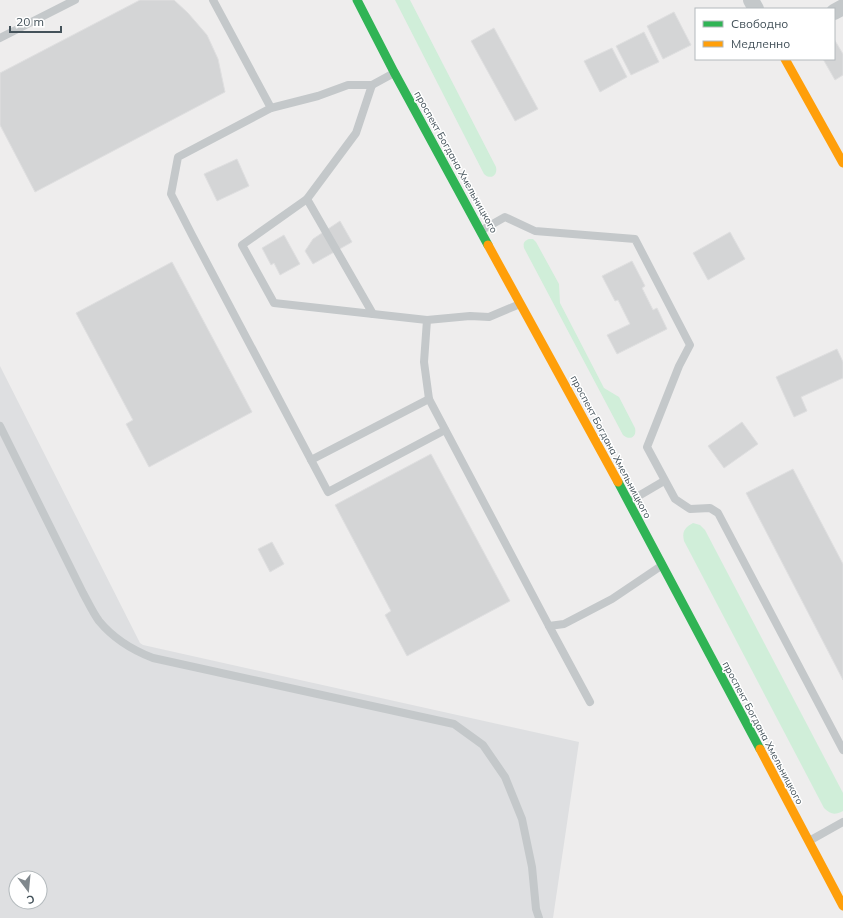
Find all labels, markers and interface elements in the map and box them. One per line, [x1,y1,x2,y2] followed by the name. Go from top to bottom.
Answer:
[10,8,61,34] scale bar
[695,8,835,60] legend
[16,14,44,29] text: 20 m
[731,16,788,31] text: Свободно
[731,36,790,51] text: Медленно
[411,89,501,235] street label: проспект Богдана Хмельницкого
[568,373,654,521] street label: проспект Богдана Хмельницкого
[720,659,806,807] street label: проспект Богдана Хмельницкого
[8,870,48,910] north arrow
[25,892,36,908] text: С

